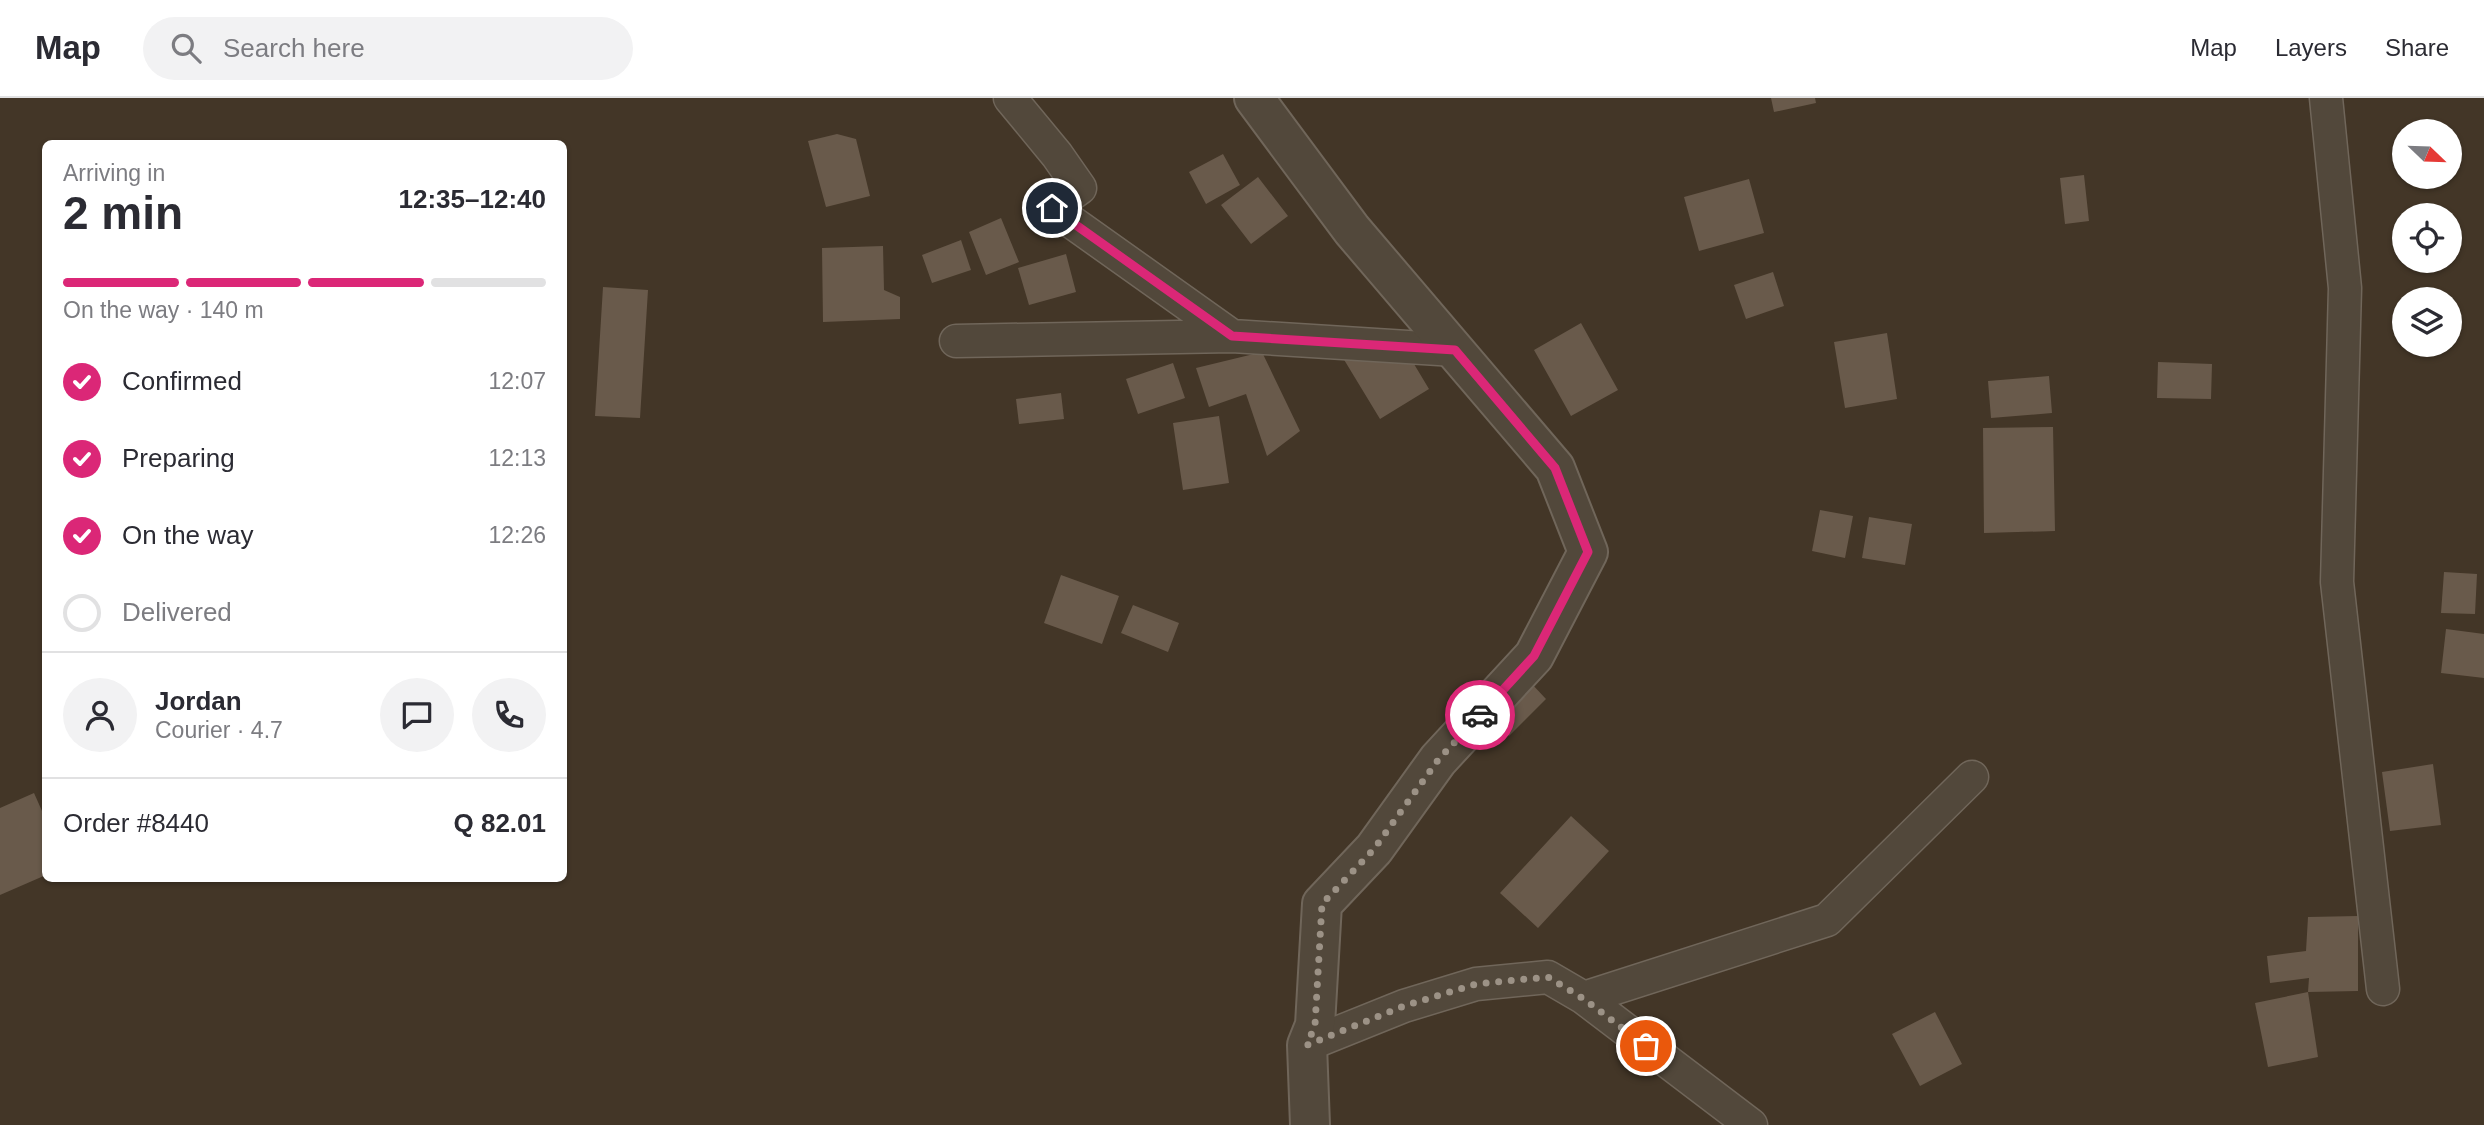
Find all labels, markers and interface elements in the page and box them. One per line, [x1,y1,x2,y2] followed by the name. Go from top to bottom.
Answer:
[143,17,633,80] search box
[35,29,101,66] text: Map
[167,29,205,67] icon: search
[223,33,365,63] text: Search here
[2190,34,2237,61] text: Map
[2275,34,2347,61] text: Layers
[2385,34,2449,61] text: Share
[2392,119,2462,189] north arrow
[2392,119,2462,357] map controls
[63,160,165,186] text: Arriving in
[1022,178,1082,238] pin
[399,184,546,214] text: 12:35–12:40
[63,187,183,239] text: 2 min
[1033,189,1071,227] icon: home
[2392,203,2462,273] button: locate
[2392,287,2462,357] button: layers
[63,297,264,323] text: On the way · 140 m
[63,363,101,401] icon: check
[122,366,242,396] text: Confirmed
[488,368,546,394] text: 12:07
[63,440,101,478] icon: check
[122,443,235,473] text: Preparing
[488,445,546,471] text: 12:13
[63,517,101,555] icon: check
[122,520,254,550] text: On the way
[488,522,546,548] text: 12:26
[122,597,232,627] text: Delivered
[63,678,137,752] button: person
[380,678,454,752] button: chat
[472,678,546,752] button: phone
[1445,680,1515,750] courier
[155,686,242,716] text: Jordan
[1461,696,1499,734] icon: car
[155,717,283,743] text: Courier · 4.7
[63,808,209,838] text: Order #8440
[453,808,546,838] text: Q 82.01
[1616,1016,1676,1076] pin
[1627,1027,1665,1065] icon: bag

